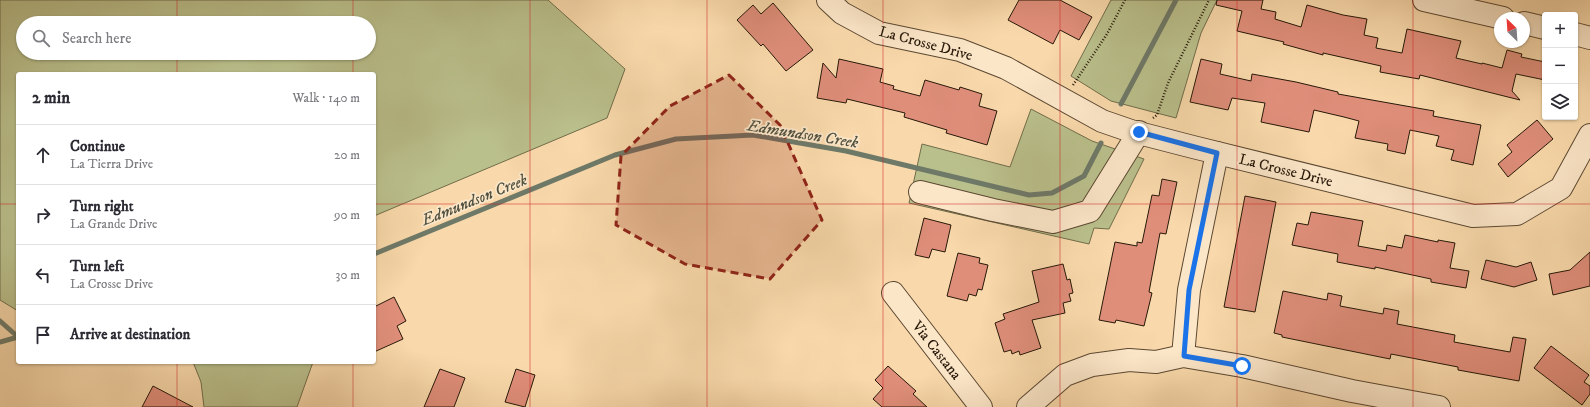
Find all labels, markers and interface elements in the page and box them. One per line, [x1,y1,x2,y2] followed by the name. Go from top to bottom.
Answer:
[1494,12,1530,48] north arrow
[1542,12,1578,120] map controls
[1542,12,1578,48] button: +
[16,16,376,60] search box
[877,22,975,65] street label: La Crosse Drive
[30,27,52,49] icon: search
[62,29,131,48] text: Search here
[1542,48,1578,84] button: −
[1542,84,1578,120] button: layers
[32,87,70,109] text: 2 min
[292,90,360,106] text: Walk · 140 m
[745,115,860,153] water label: Edmundson Creek
[1130,123,1148,141] route end
[70,137,125,156] text: Continue
[32,144,54,166] icon: ahead
[334,147,360,163] text: 20 m
[1237,150,1335,191] street label: La Crosse Drive
[70,156,153,172] text: La Tierra Drive
[418,170,530,231] water label: Edmundson Creek
[70,197,133,216] text: Turn right
[32,204,54,226] icon: right
[334,207,360,223] text: 90 m
[70,216,157,232] text: La Grande Drive
[70,257,124,276] text: Turn left
[32,264,54,286] icon: left
[336,267,360,283] text: 30 m
[70,276,153,292] text: La Crosse Drive
[907,316,966,384] street label: Via Castana
[32,324,54,346] icon: arrive
[70,325,190,344] text: Arrive at destination
[1233,357,1251,375] route start

